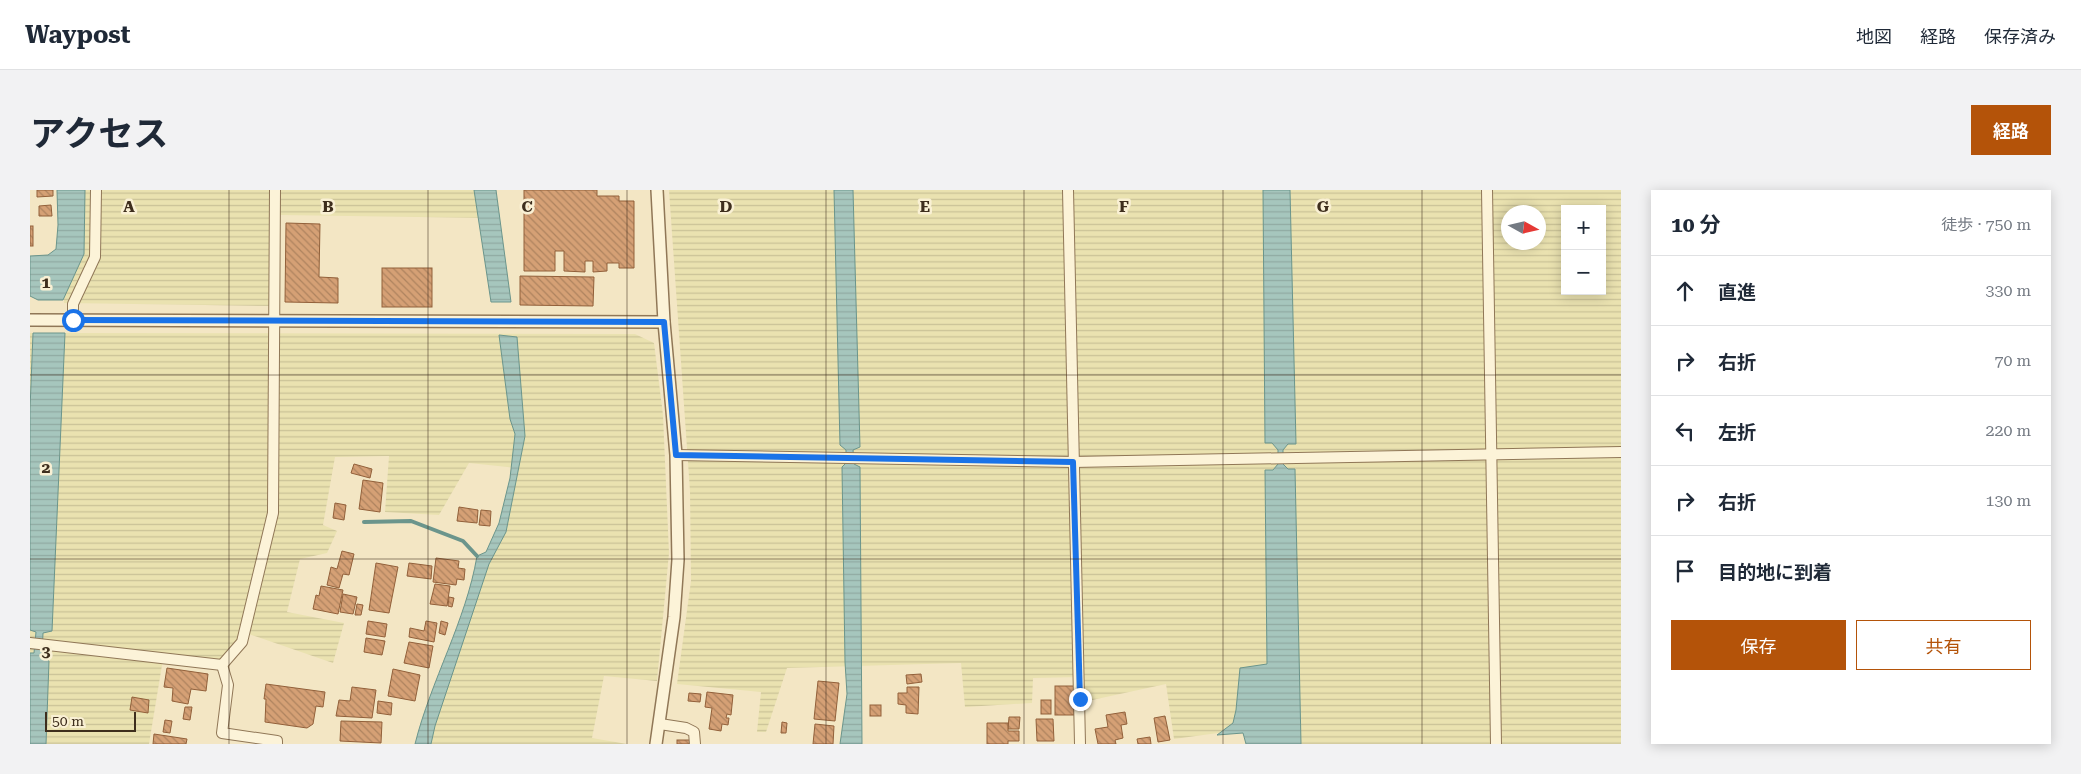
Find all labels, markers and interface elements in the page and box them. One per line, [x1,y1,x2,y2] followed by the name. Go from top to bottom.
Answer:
[25,21,130,49] text: Waypost
[1856,26,1892,47] text: 地図
[1920,26,1956,47] text: 経路
[1984,26,2056,47] text: 保存済み
[1971,105,2051,155] button: 経路
[30,114,168,155] text: アクセス
[123,197,135,216] text: A
[322,197,334,216] text: B
[521,197,533,216] text: C
[720,197,733,216] text: D
[920,197,930,216] text: E
[1119,197,1129,216] text: F
[1317,197,1330,216] text: G
[1501,205,1546,250] north arrow
[1561,205,1606,295] map controls
[1561,205,1606,250] button: +
[1671,213,1721,237] text: 10 分
[1941,215,2031,234] text: 徒歩 · 750 m
[1561,250,1606,295] button: −
[42,273,51,292] text: 1
[1671,277,1699,305] icon: ahead
[1718,281,1756,304] text: 直進
[1985,281,2031,300] text: 330 m
[62,309,85,332] route start
[1671,347,1699,375] icon: right
[1718,351,1756,374] text: 右折
[1994,351,2031,370] text: 70 m
[1671,417,1699,445] icon: left
[1718,421,1756,444] text: 左折
[1985,421,2031,440] text: 220 m
[42,458,51,477] text: 2
[1671,487,1699,515] icon: right
[1718,491,1756,514] text: 右折
[1985,491,2031,510] text: 130 m
[1671,557,1699,585] icon: arrive
[1718,561,1832,584] text: 目的地に到着
[1671,620,1846,670] button: 保存
[1856,620,2031,670] button: 共有
[42,642,51,661] text: 3
[1069,688,1092,711] route end
[45,709,136,732] scale bar
[52,713,84,729] text: 50 m

